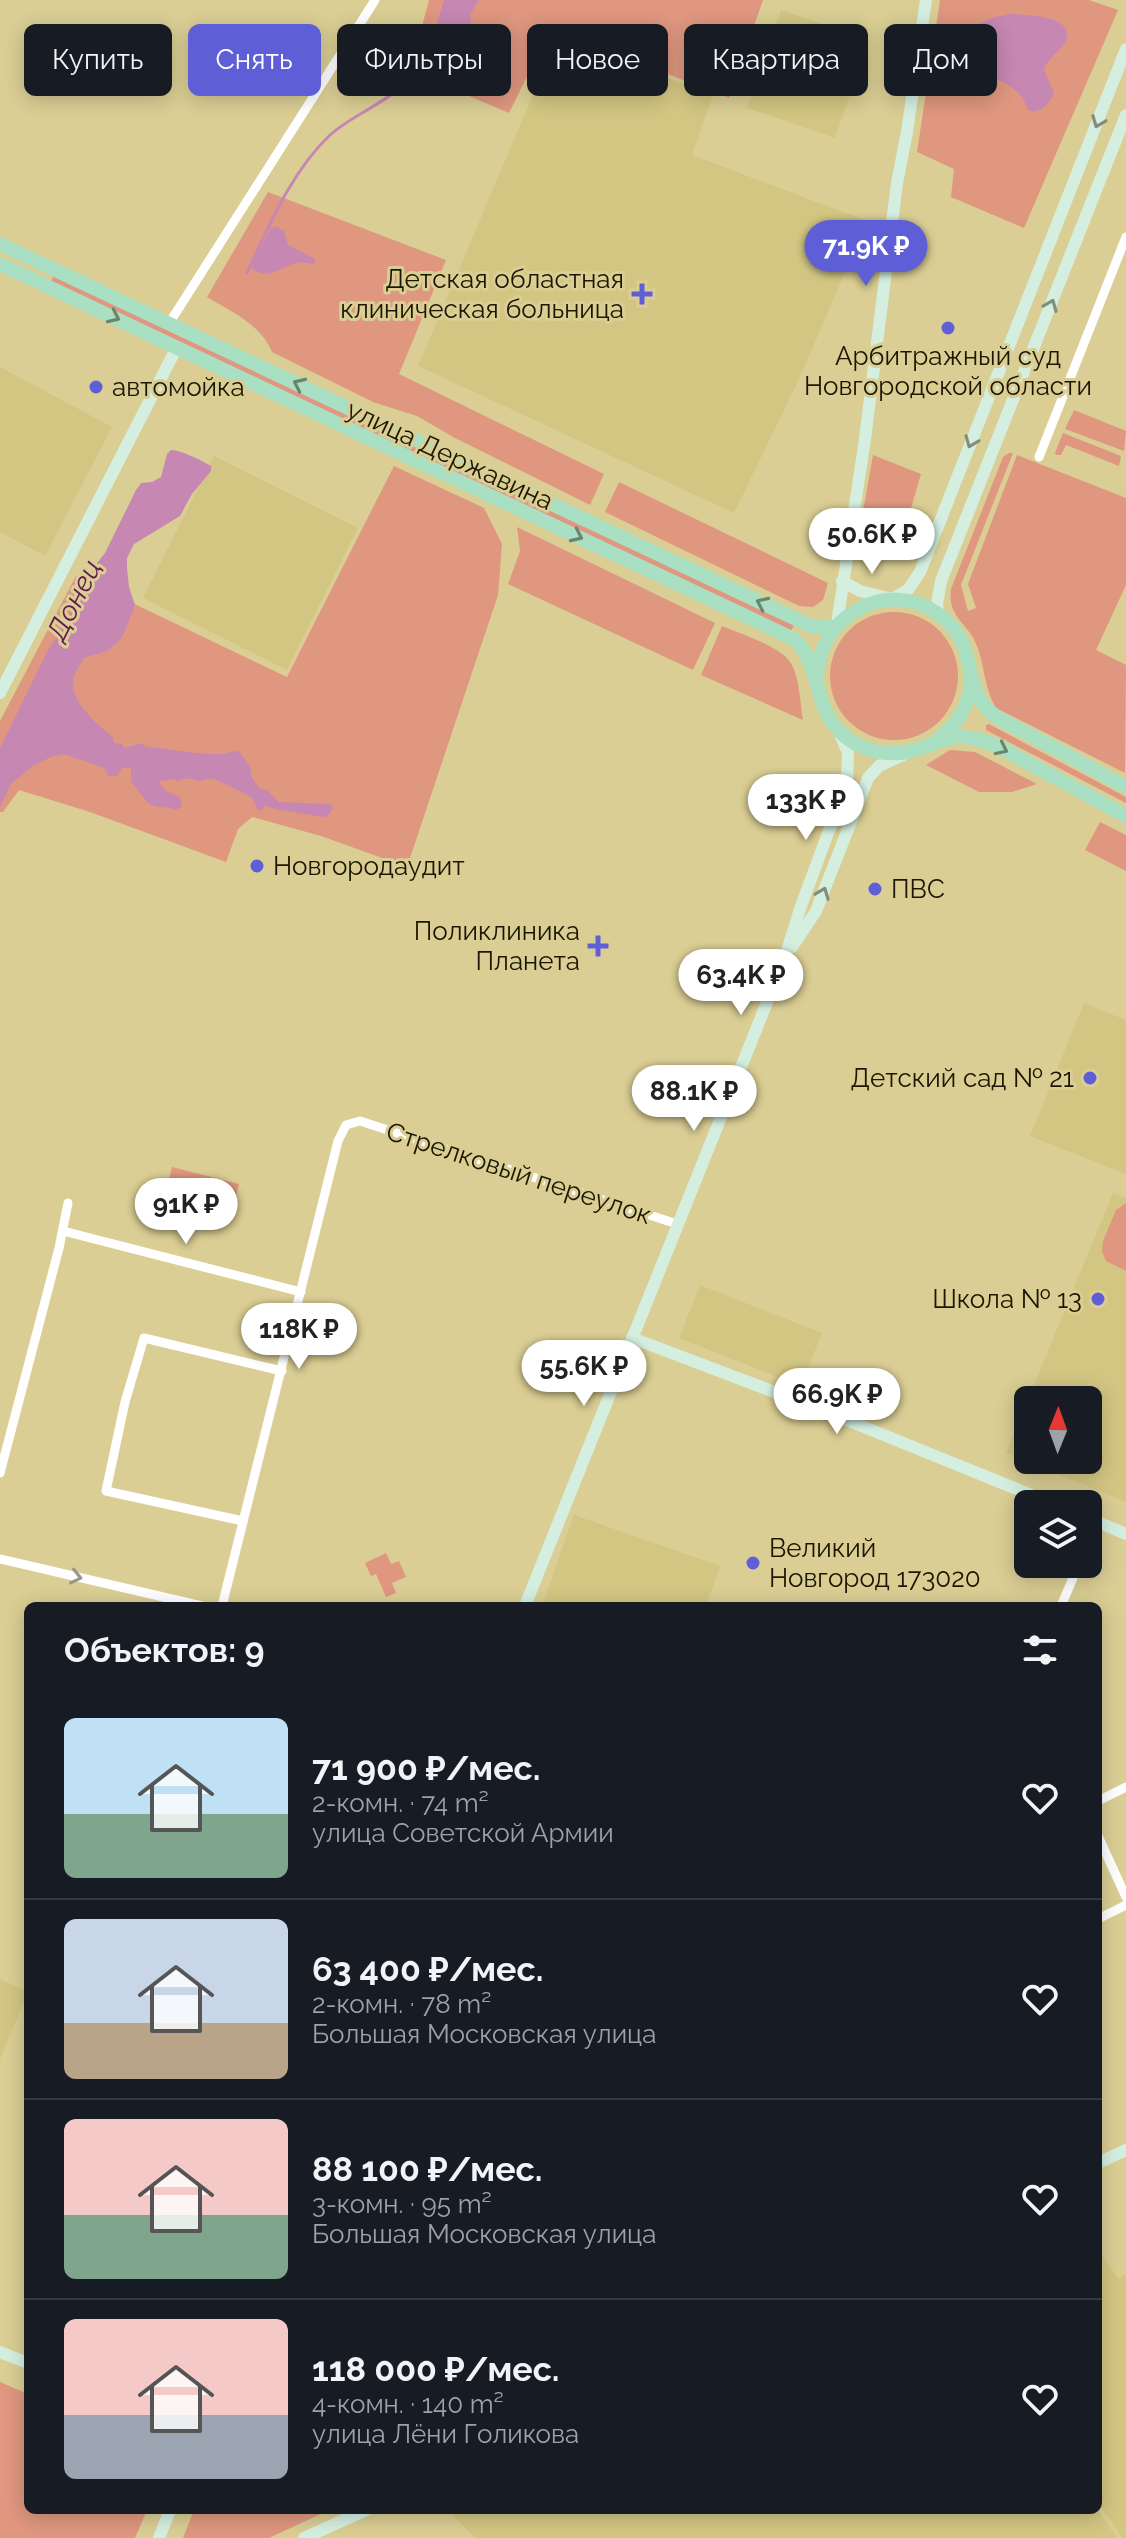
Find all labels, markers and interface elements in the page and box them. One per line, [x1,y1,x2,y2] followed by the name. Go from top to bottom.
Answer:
[24,24,172,96] chip: Купить
[188,24,321,96] chip: Снять
[337,24,511,96] chip: Фильтры
[527,24,668,96] chip: Новое
[684,24,868,96] chip: Квартира
[884,24,997,96] chip: Дом
[1091,114,1107,128] one-way arrow
[792,220,940,288] pin: 71.9K ₽
[822,231,910,261] text: 71.9K ₽
[340,264,624,324] place label: Детская областная клиническая больница
[631,283,653,305] marker: Детская областная клиническая больница
[1041,299,1058,313] one-way arrow
[106,307,120,323] one-way arrow
[939,319,957,337] marker: Арбитражный суд Новгородской области
[804,341,1092,401] place label: Арбитражный суд Новгородской области
[112,372,245,402] place label: автомойка
[87,378,105,396] marker: автомойка
[293,378,308,394] one-way arrow
[342,394,558,516] street label: улица Державина
[965,434,981,448] one-way arrow
[798,508,946,576] pin: 50.6K ₽
[827,519,917,549] text: 50.6K ₽
[569,526,583,542] one-way arrow
[39,554,108,647] water label: Донец
[756,597,770,613] one-way arrow
[993,739,1008,755] one-way arrow
[741,774,871,842] pin: 133K ₽
[766,785,846,815] text: 133K ₽
[273,851,465,881] place label: Новгородаудит
[248,857,266,875] marker: Новгородаудит
[891,874,945,904] place label: ПВС
[866,880,884,898] marker: ПВС
[813,887,830,901] one-way arrow
[414,916,580,976] place label: Поликлиника Планета
[587,935,609,957] marker: Поликлиника Планета
[667,949,815,1017] pin: 63.4K ₽
[696,960,786,990] text: 63.4K ₽
[850,1063,1074,1093] place label: Детский сад № 21
[620,1065,768,1133] pin: 88.1K ₽
[1081,1069,1099,1087] marker: Детский сад № 21
[650,1076,738,1106] text: 88.1K ₽
[383,1116,655,1230] street label: Стрелковый переулок
[130,1178,242,1246] pin: 91K ₽
[153,1189,219,1219] text: 91K ₽
[932,1284,1082,1314] place label: Школа № 13
[1089,1290,1107,1308] marker: Школа № 13
[234,1303,364,1371] pin: 118K ₽
[259,1314,339,1344] text: 118K ₽
[510,1340,658,1408] pin: 55.6K ₽
[540,1351,628,1381] text: 55.6K ₽
[763,1368,911,1436] pin: 66.9K ₽
[791,1379,883,1409] text: 66.9K ₽
[1014,1386,1102,1474] north arrow
[1014,1386,1102,1578] map controls
[1014,1490,1102,1578] button: layers
[769,1533,981,1593] place label: Великий Новгород 173020
[744,1554,762,1572] marker: Великий Новгород 173020
[69,1568,82,1585] one-way arrow
[1018,1628,1062,1672] icon: filters
[64,1630,265,1670] text: Объектов: 9
[312,1748,540,1788] text: 71 900 ₽/мес.
[128,1750,224,1846] icon: home
[1018,1776,1062,1820] icon: heart
[312,1788,489,1818] text: 2-комн. · 74 m²
[312,1818,614,1848] text: улица Советской Армии
[312,1949,543,1989] text: 63 400 ₽/мес.
[128,1951,224,2047] icon: home
[1018,1977,1062,2021] icon: heart
[312,1989,491,2019] text: 2-комн. · 78 m²
[312,2019,656,2049] text: Большая Московская улица
[312,2149,542,2189] text: 88 100 ₽/мес.
[128,2151,224,2247] icon: home
[1018,2177,1062,2221] icon: heart
[312,2189,492,2219] text: 3-комн. · 95 m²
[312,2219,656,2249] text: Большая Московская улица
[312,2349,559,2389] text: 118 000 ₽/мес.
[128,2351,224,2447] icon: home
[1018,2377,1062,2421] icon: heart
[312,2389,504,2419] text: 4-комн. · 140 m²
[312,2419,579,2449] text: улица Лёни Голикова

